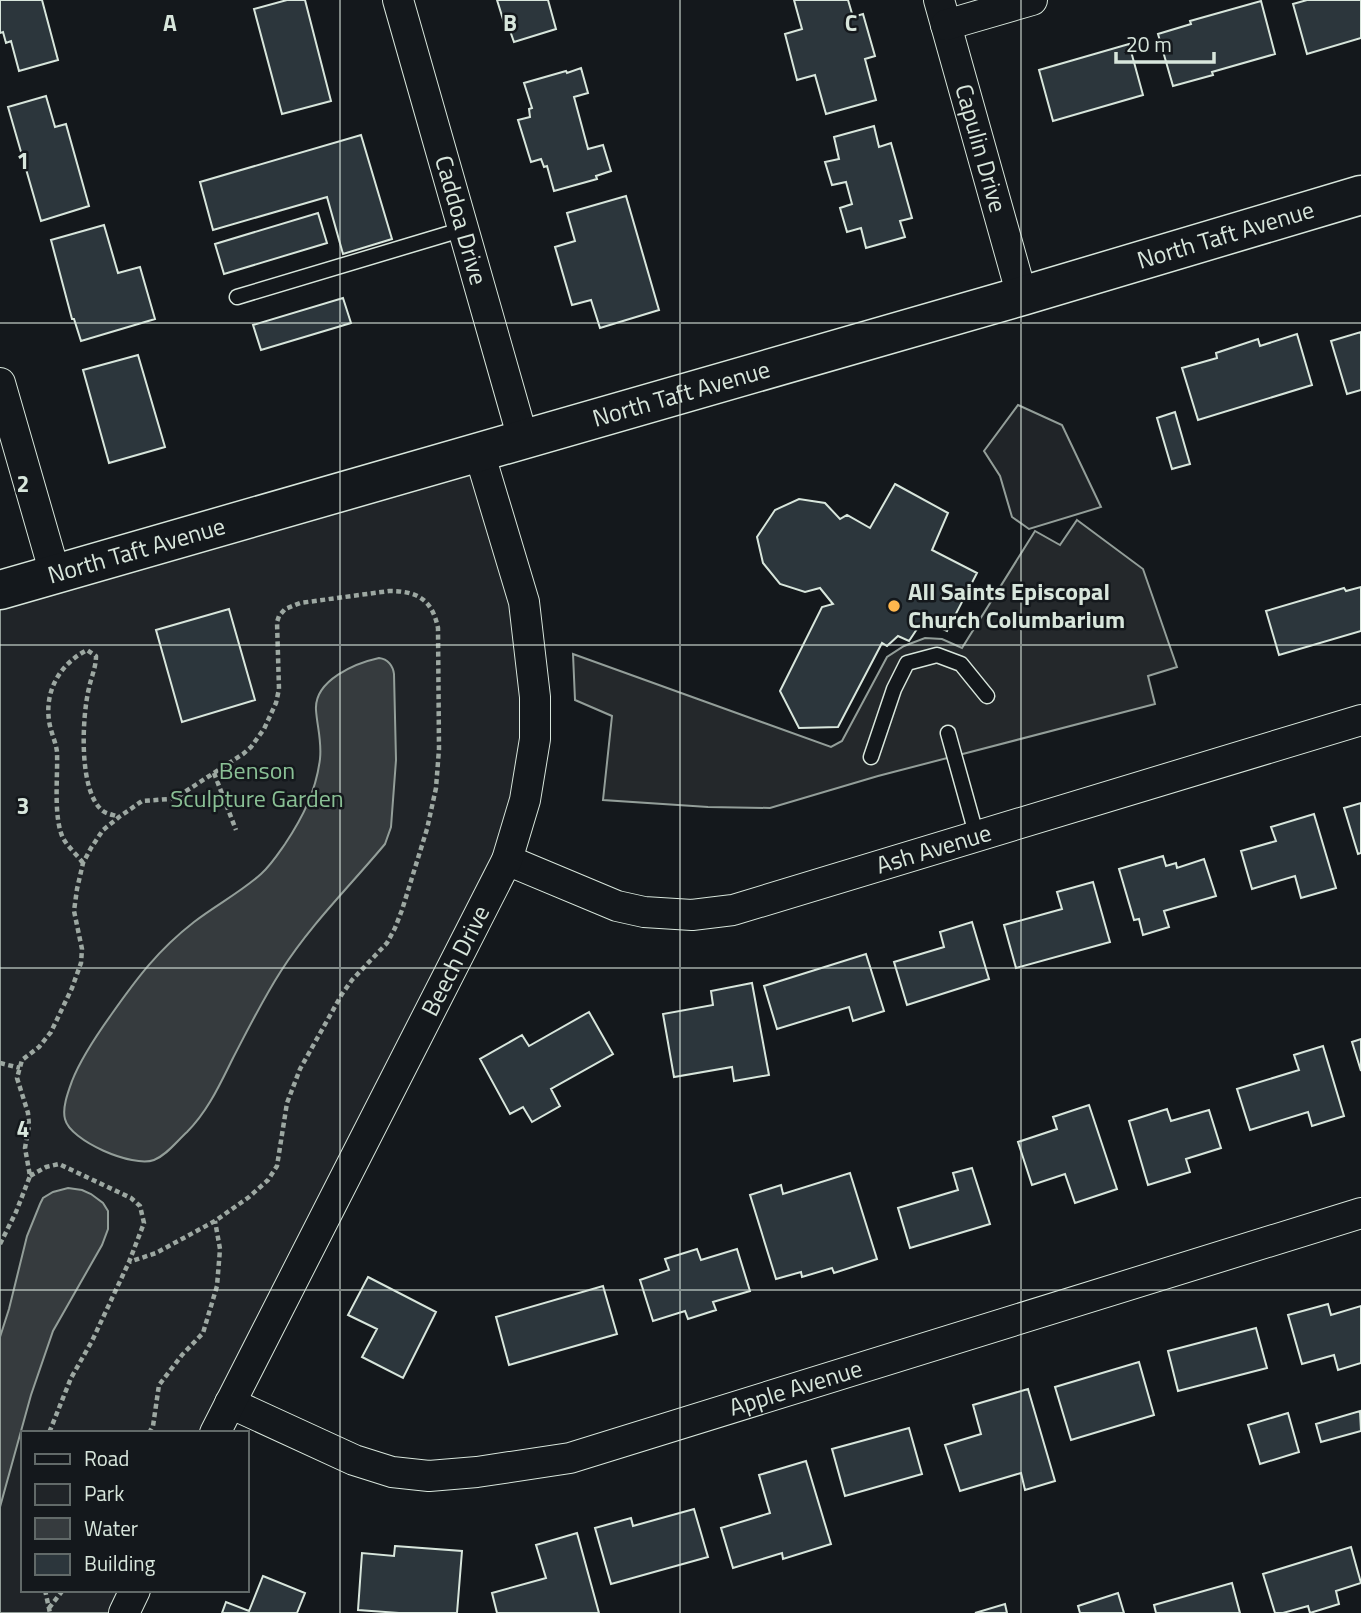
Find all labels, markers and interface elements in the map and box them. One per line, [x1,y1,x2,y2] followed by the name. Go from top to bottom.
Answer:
[163,5,177,40] text: A
[503,5,517,40] text: B
[845,5,857,40] text: C
[1116,21,1214,65] scale bar
[1126,28,1172,60] text: 20 m
[946,80,1017,216] street label: Capulin Drive
[17,143,29,178] text: 1
[426,151,497,289] street label: Caddoa Drive
[1133,191,1318,278] street label: North Taft Avenue
[588,350,774,436] street label: North Taft Avenue
[17,466,29,501] text: 2
[43,507,229,592] street label: North Taft Avenue
[908,573,1125,637] place label: All Saints Episcopal Church Columbarium
[886,598,902,614] marker: All Saints Episcopal Church Columbarium
[170,752,344,816] park label: Benson Sculpture Garden
[17,788,29,823] text: 3
[871,814,995,883] street label: Ash Avenue
[411,899,498,1022] street label: Beech Drive
[17,1111,29,1146] text: 4
[724,1350,866,1425] street label: Apple Avenue
[21,1431,248,1592] legend
[84,1442,129,1474] text: Road
[84,1477,124,1509] text: Park
[84,1512,138,1544] text: Water
[84,1547,156,1579] text: Building

